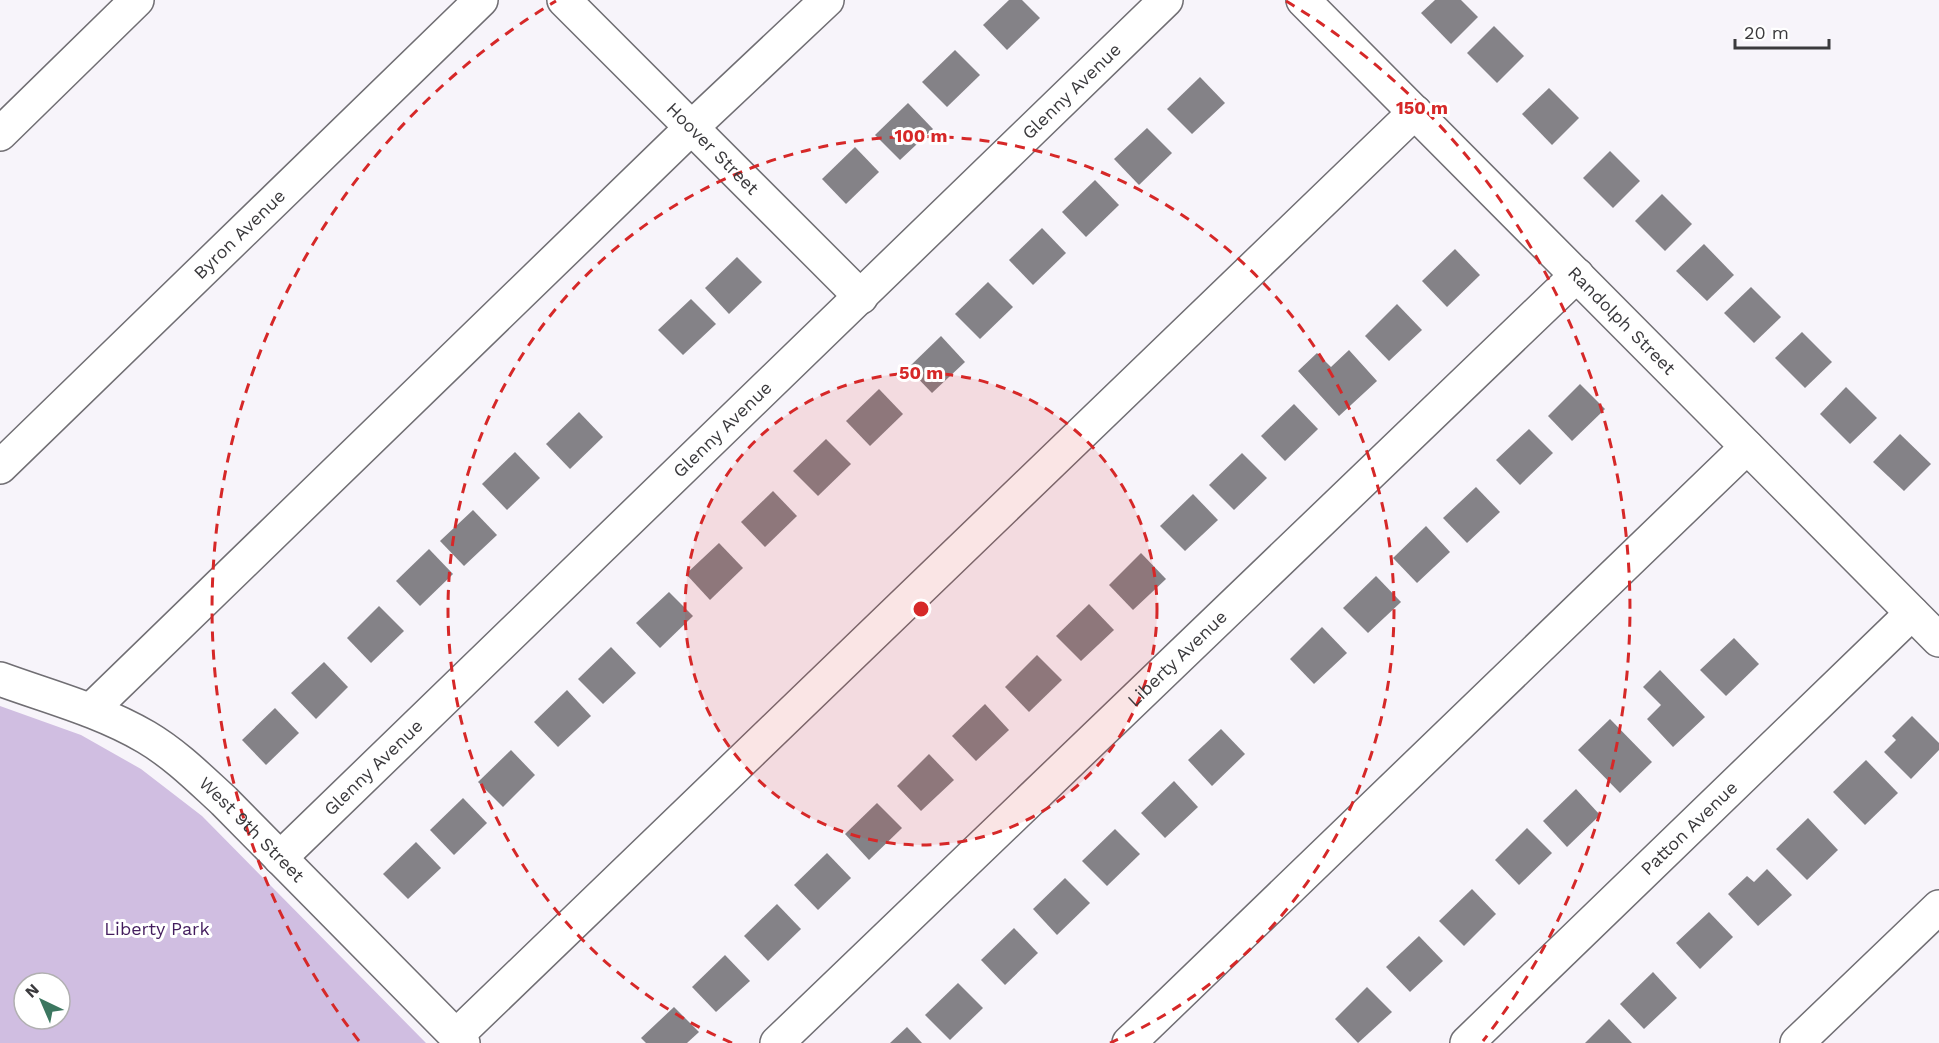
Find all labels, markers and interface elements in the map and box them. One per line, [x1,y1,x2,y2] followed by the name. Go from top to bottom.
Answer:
[1735,12,1830,50] scale bar
[1744,22,1789,43] text: 20 m
[1018,39,1125,143] street label: Glenny Avenue
[1396,97,1448,118] text: 150 m
[662,98,764,199] street label: Hoover Street
[894,125,948,146] text: 100 m
[189,185,289,283] street label: Byron Avenue
[1564,262,1680,379] street label: Randolph Street
[899,362,943,383] text: 50 m
[669,377,776,482] street label: Glenny Avenue
[911,599,931,619] centre of rings
[1123,606,1231,711] street label: Liberty Avenue
[319,715,427,820] street label: Glenny Avenue
[195,772,309,886] street label: West 9th Street
[1636,777,1741,879] street label: Patton Avenue
[104,918,210,939] park label: Liberty Park
[12,971,72,1031] north arrow
[21,980,43,1002] text: N

